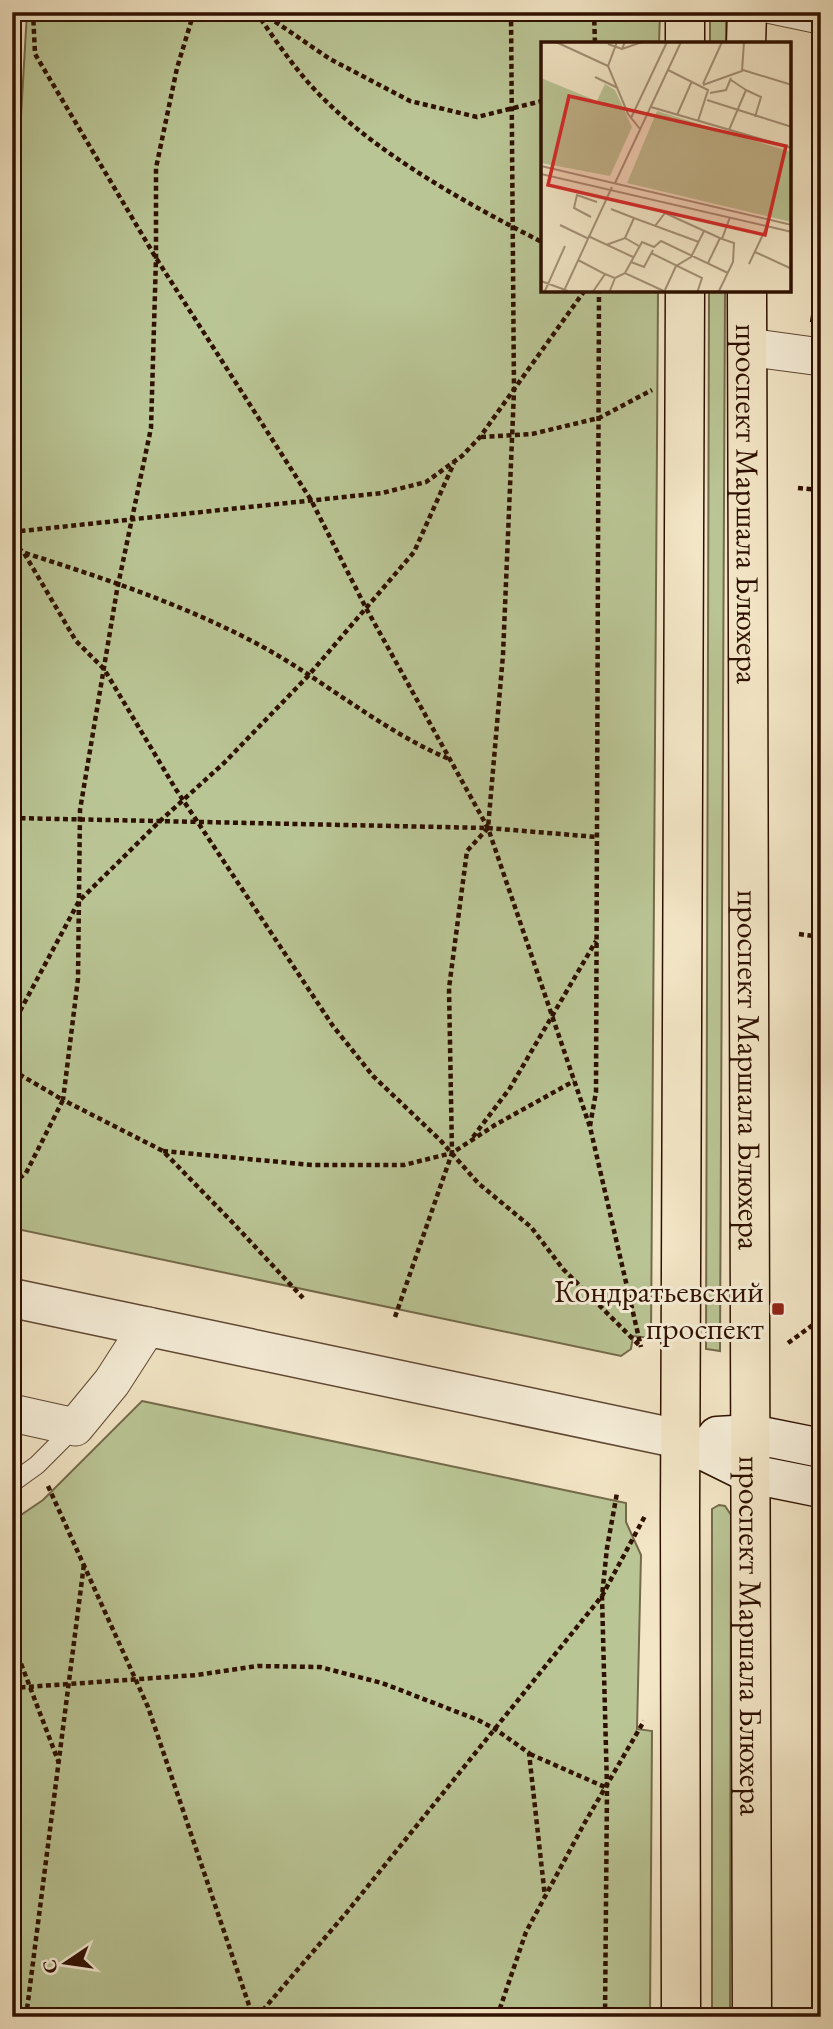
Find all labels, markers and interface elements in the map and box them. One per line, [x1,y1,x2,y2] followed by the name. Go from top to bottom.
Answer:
[541,42,791,292] inset map
[726,324,769,684] street label: проспект Маршала Блюхера
[728,890,771,1250] street label: проспект Маршала Блюхера
[554,1270,764,1349] place label: Кондратьевский проспект
[770,1301,786,1317] marker: Кондратьевский проспект
[729,1456,772,1816] street label: проспект Маршала Блюхера
[32,1927,102,1997] north arrow
[36,1957,64,1976] text: С

